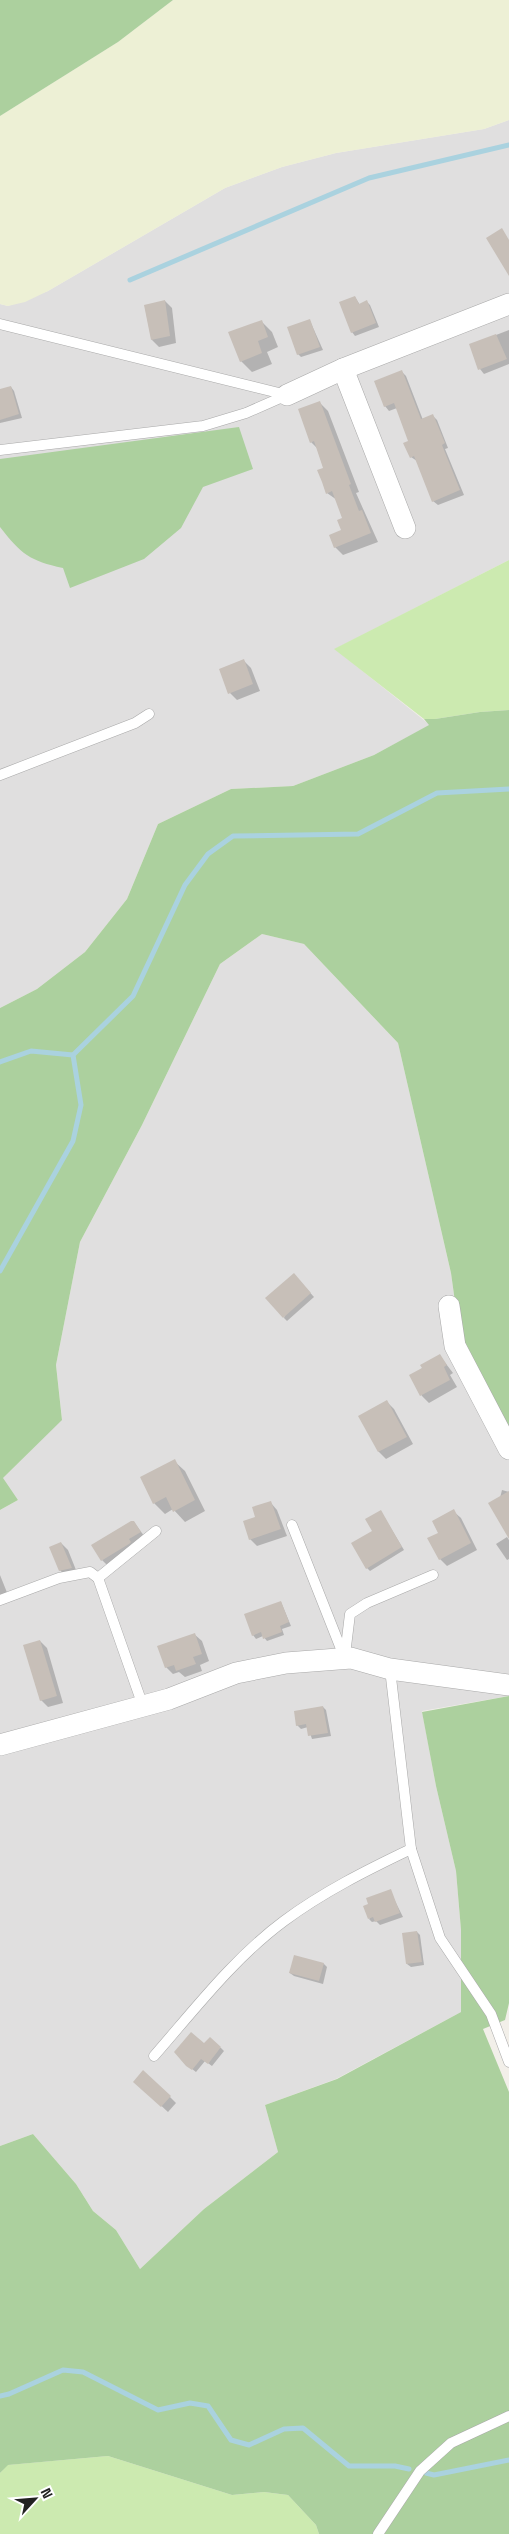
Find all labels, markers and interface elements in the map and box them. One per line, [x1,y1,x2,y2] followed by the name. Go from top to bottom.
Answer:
[10,2474,60,2524] north arrow
[37,2485,57,2501] text: N

